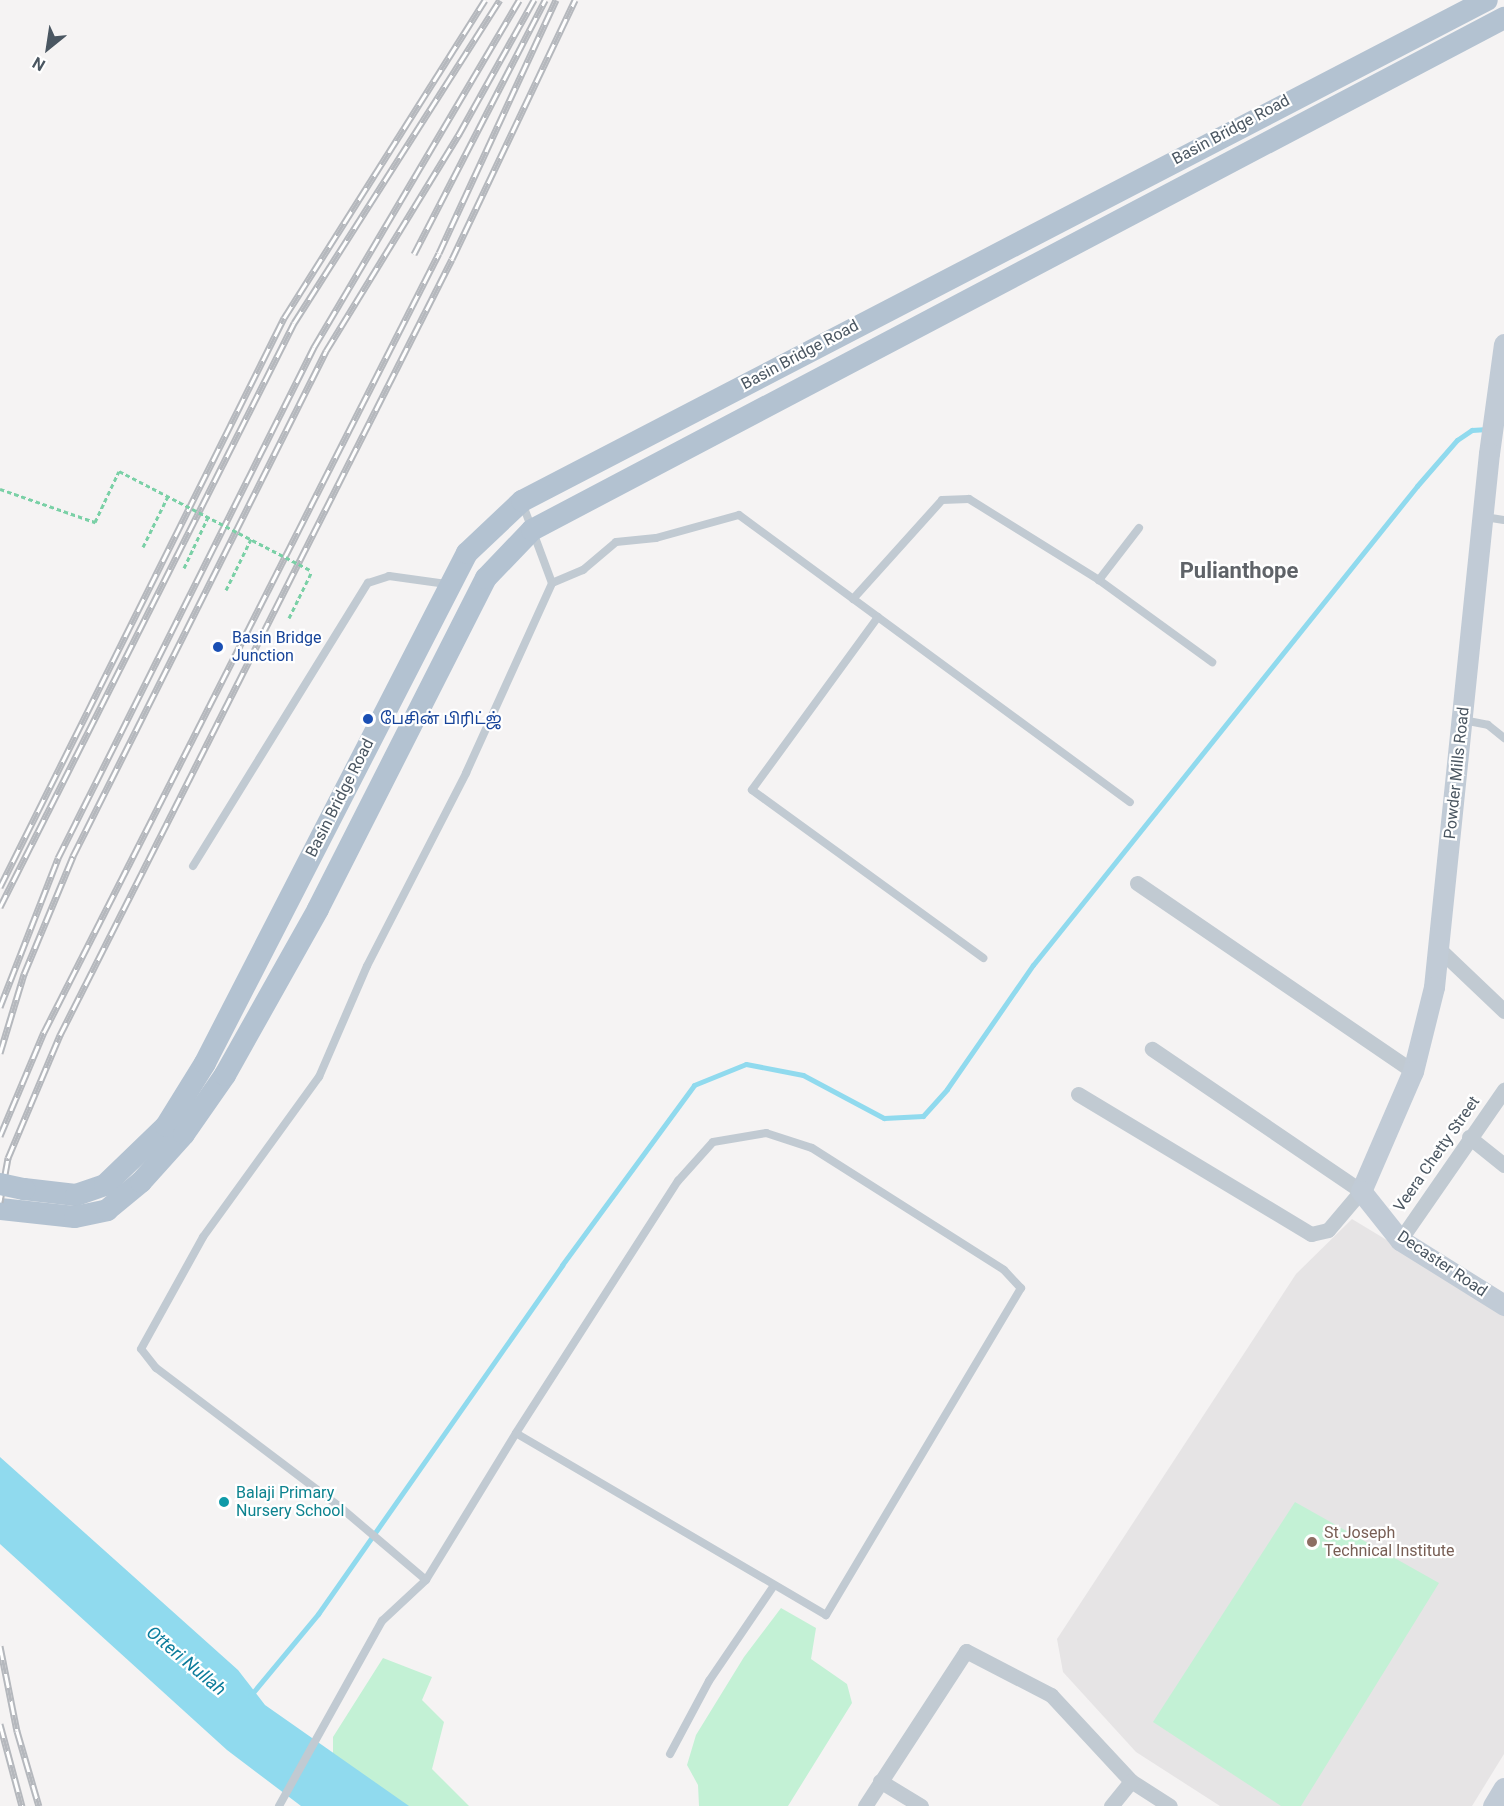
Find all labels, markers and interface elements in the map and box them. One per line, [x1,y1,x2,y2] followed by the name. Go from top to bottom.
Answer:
[18,18,78,78] north arrow
[29,53,48,75] text: N
[1169,91,1293,169] street label: Basin Bridge Road
[738,316,862,394] street label: Basin Bridge Road
[1180,558,1298,584] district label: Pulianthope
[232,628,321,666] place label: Basin Bridge Junction
[209,638,227,656] marker: Basin Bridge Junction
[1441,706,1473,840] street label: Powder Mills Road
[380,709,502,729] place label: பேசின் பிரிட்ஜ்
[361,712,375,726] marker: பேசின் பிரிட்ஜ்
[302,736,378,860] street label: Basin Bridge Road
[1390,1093,1484,1215] street label: Veera Chetty Street
[1393,1227,1491,1301] street label: Decaster Road
[236,1483,344,1521] place label: Balaji Primary Nursery School
[217,1495,231,1509] marker: Balaji Primary Nursery School
[1324,1523,1454,1561] place label: St Joseph Technical Institute
[1305,1535,1319,1549] marker: St Joseph Technical Institute
[142,1622,230,1700] water label: Otteri Nullah

